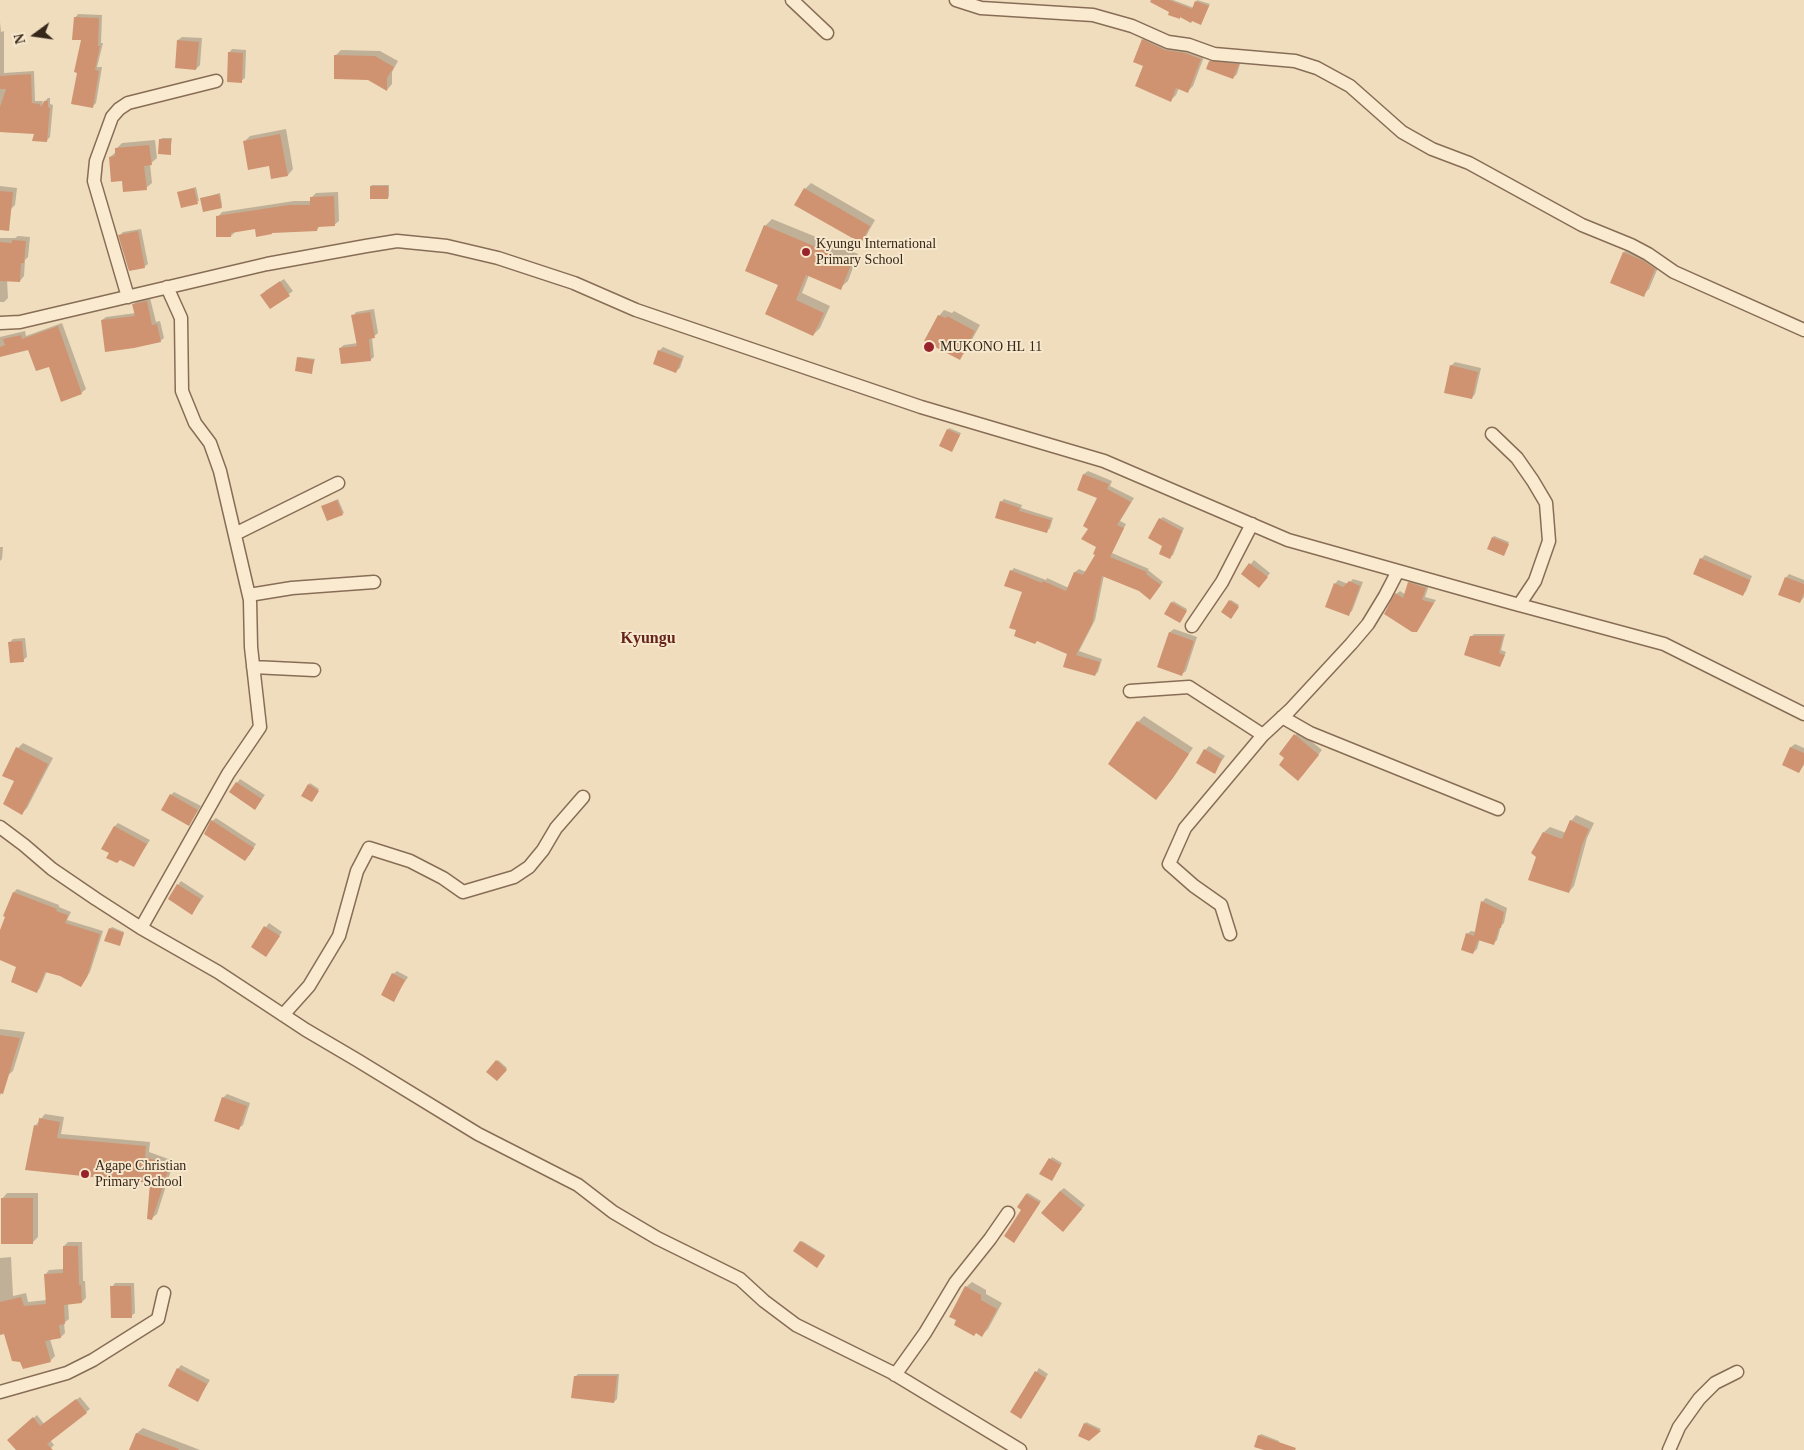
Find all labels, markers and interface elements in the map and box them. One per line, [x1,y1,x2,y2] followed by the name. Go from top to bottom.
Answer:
[10,10,60,60] north arrow
[11,32,28,45] text: N
[816,236,936,268] place label: Kyungu International Primary School
[800,246,812,258] marker: Kyungu International Primary School
[940,339,1042,355] place label: MUKONO HL 11
[922,340,936,354] marker: MUKONO HL 11
[620,629,676,649] district label: Kyungu
[95,1158,186,1190] place label: Agape Christian Primary School
[79,1168,91,1180] marker: Agape Christian Primary School

